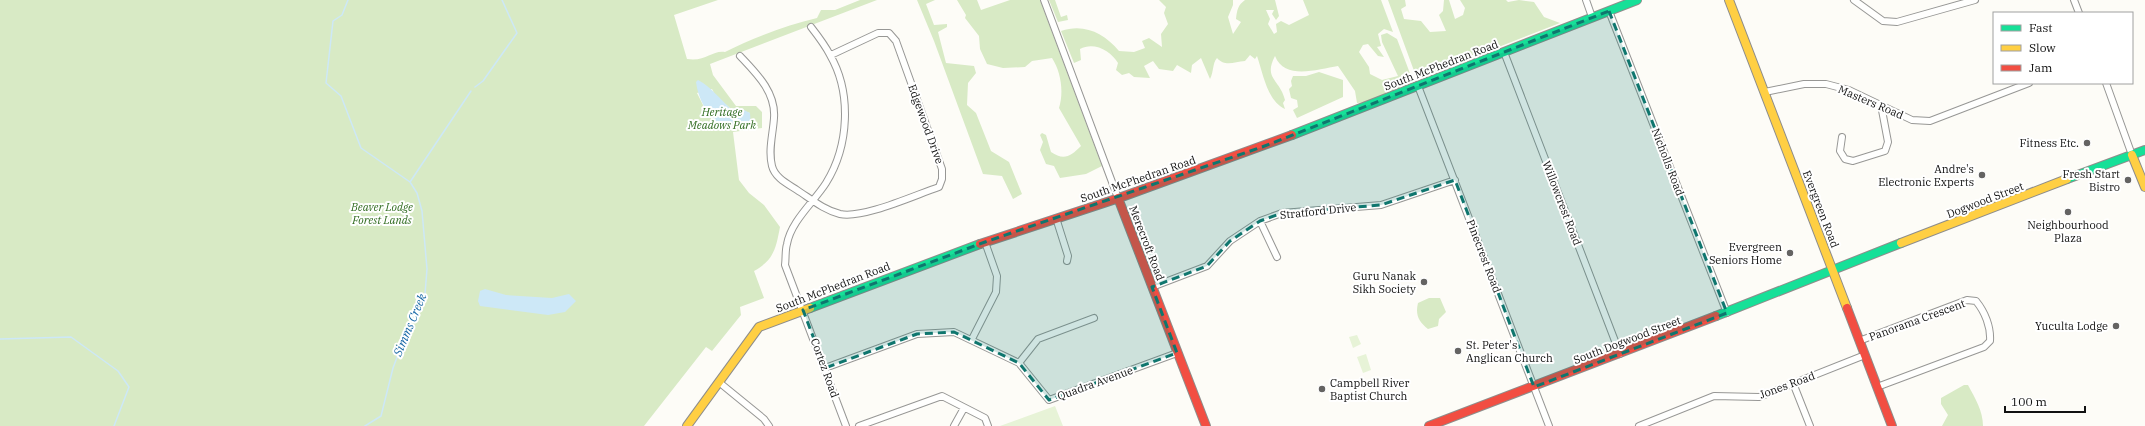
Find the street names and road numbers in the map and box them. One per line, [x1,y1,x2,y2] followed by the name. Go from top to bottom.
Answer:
[1382,37,1500,93] street label: South McPhedran Road
[905,82,947,166] street label: Edgewood Drive
[1836,82,1906,122] street label: Masters Road
[1649,126,1687,198] street label: Nicholls Road
[1078,153,1198,205] street label: South McPhedran Road
[1539,159,1585,248] street label: Willowcrest Road
[1800,168,1842,250] street label: Evergreen Road
[1945,179,2026,221] street label: Dogwood Street
[1279,200,1357,222] street label: Stratford Drive
[1126,203,1168,283] street label: Merecroft Road
[1464,217,1505,295] street label: Pinecrest Road
[774,259,892,315] street label: South McPhedran Road
[1867,296,1967,344] street label: Panorama Crescent
[1571,313,1683,367] street label: South Dogwood Street
[808,336,842,400] street label: Cortez Road
[1055,363,1135,403] street label: Quadra Avenue
[1757,368,1817,402] street label: Jones Road

